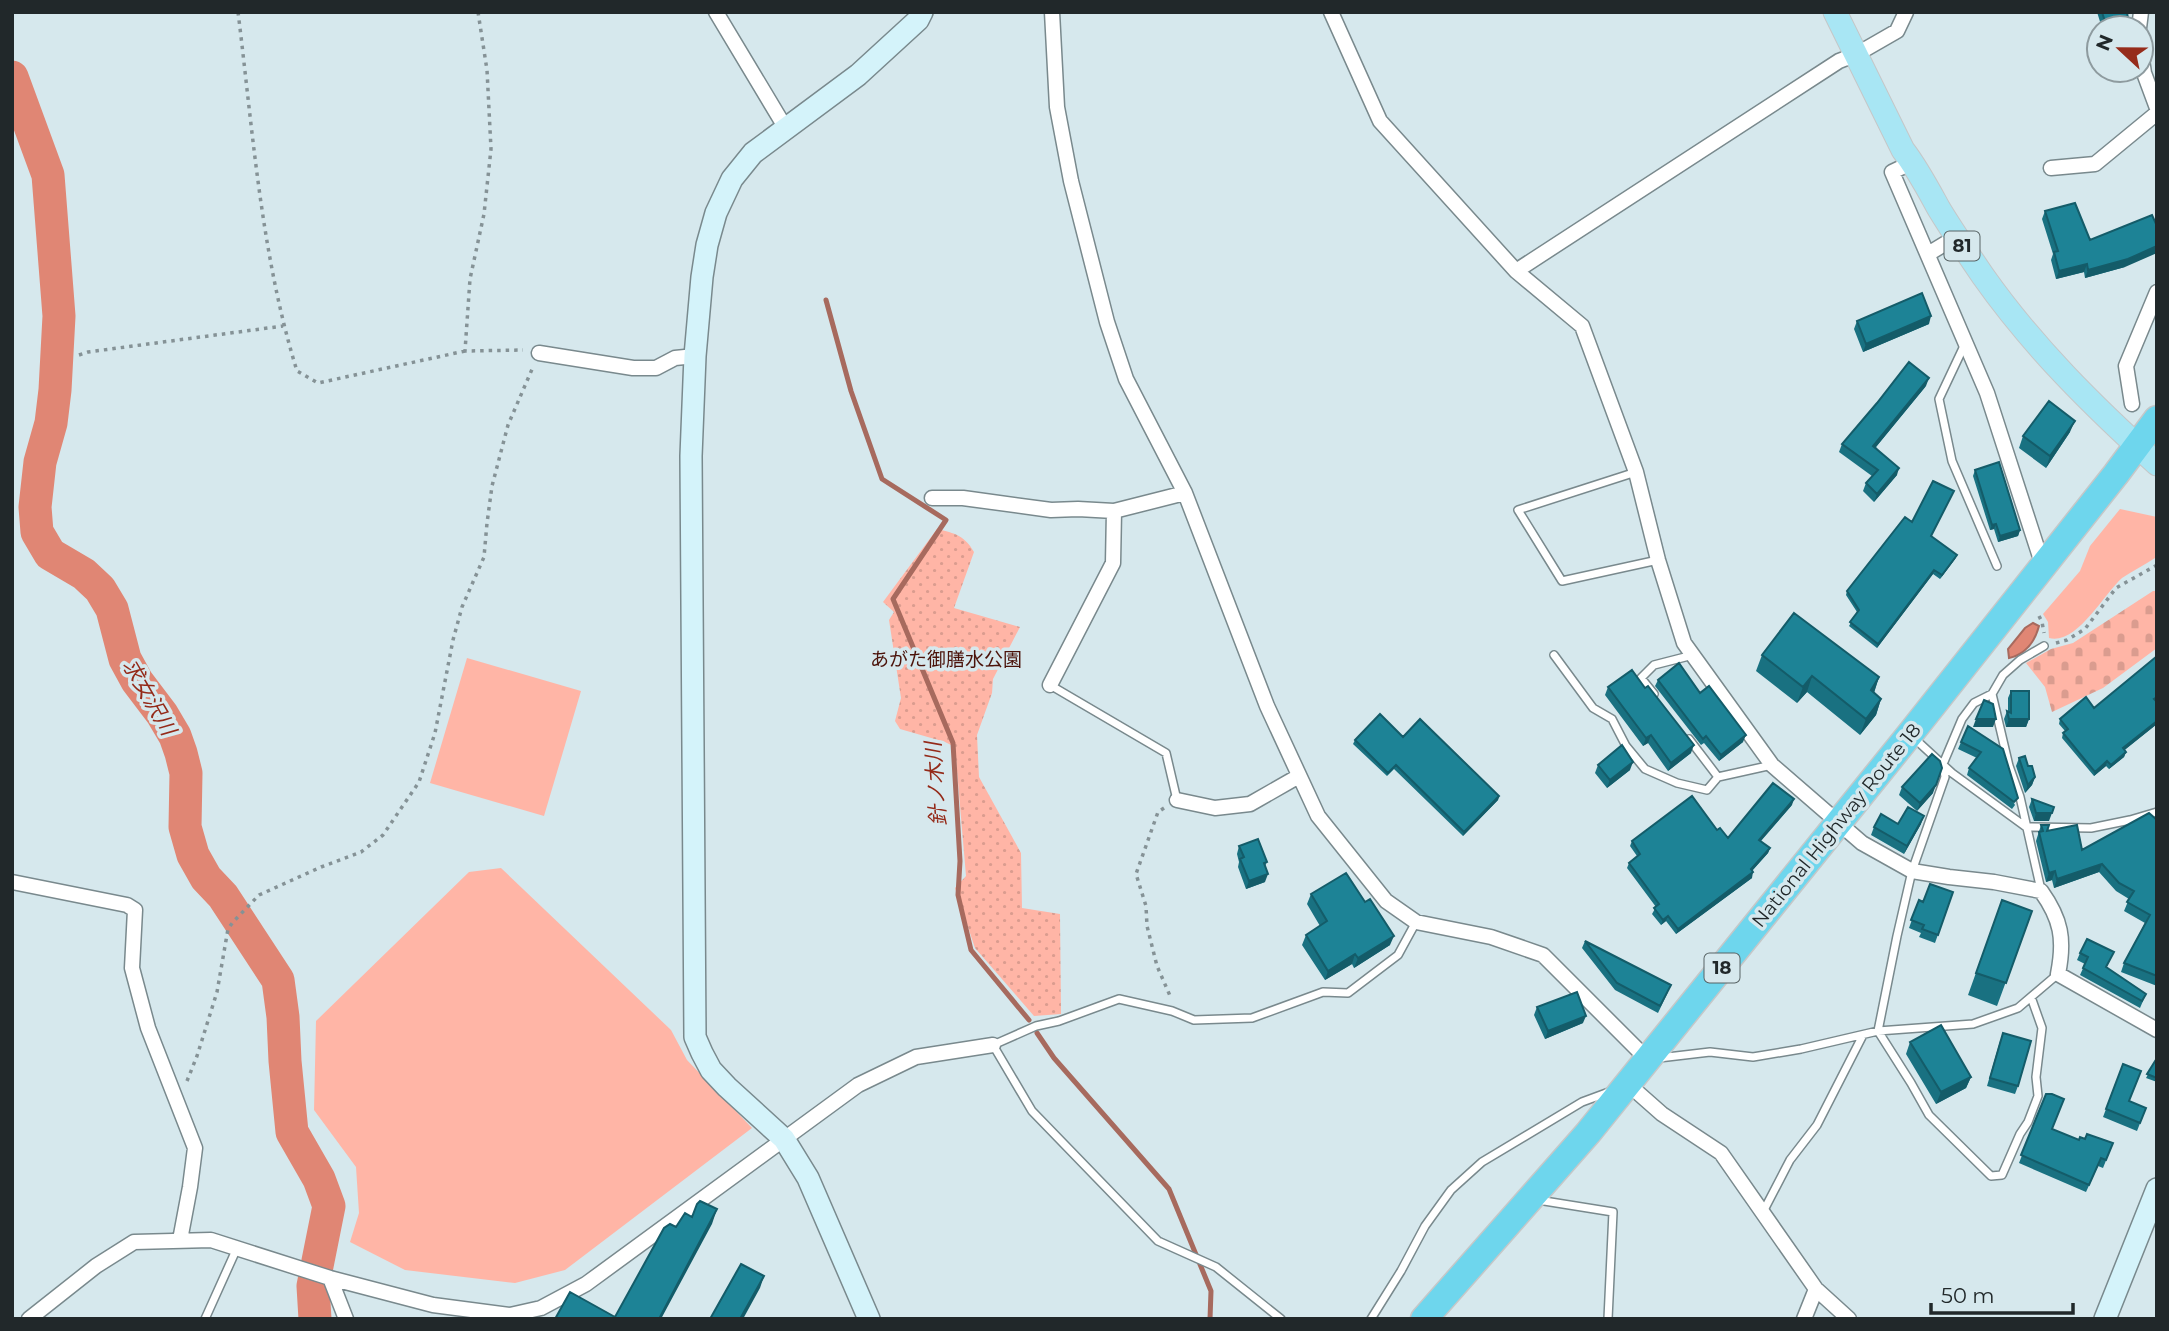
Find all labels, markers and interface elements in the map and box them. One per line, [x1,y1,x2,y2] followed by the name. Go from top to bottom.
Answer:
[2085,14,2155,84] north arrow
[2091,31,2118,54] text: N
[1944,232,1980,260] road number: 81
[870,648,1022,671] park label: あがた御膳水公園
[118,654,182,741] water label: 求女沢川
[1747,719,1926,932] street label: National Highway Route 18
[920,739,951,827] water label: 針ノ木川
[1704,953,1740,982] road number: 18
[1931,1272,2073,1316] scale bar
[1941,1283,1995,1308] text: 50 m

